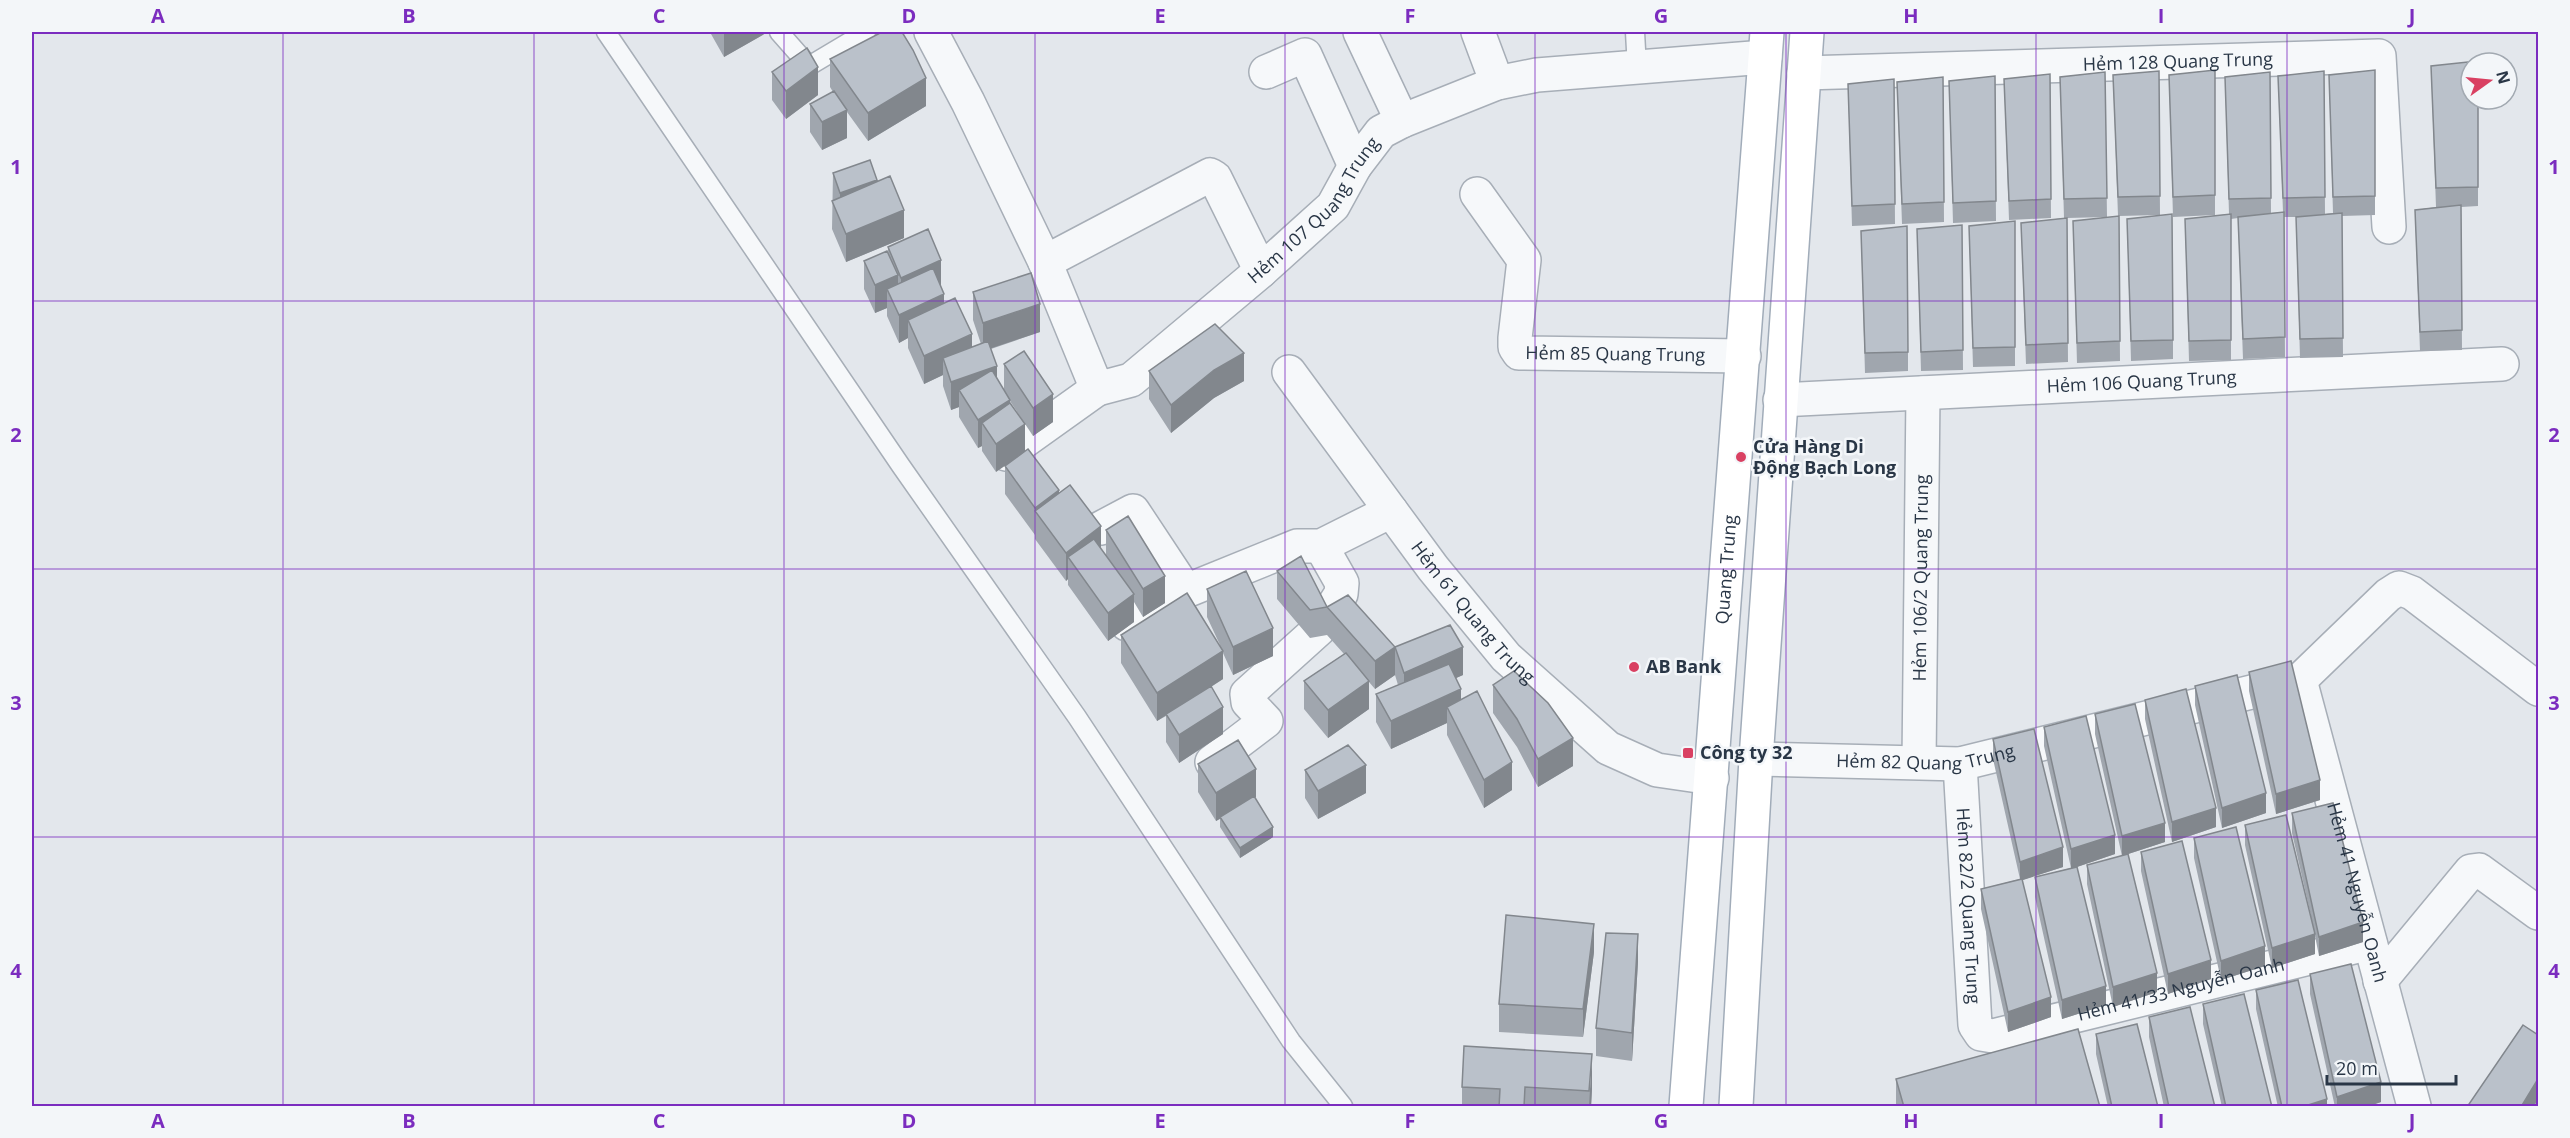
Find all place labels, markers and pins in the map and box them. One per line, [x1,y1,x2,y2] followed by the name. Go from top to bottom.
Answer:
[1753,434,1896,479] place label: Cửa Hàng Di Động Bạch Long
[1734,450,1748,464] marker: Cửa Hàng Di Động Bạch Long
[1646,654,1722,678] place label: AB Bank
[1627,660,1641,674] marker: AB Bank
[1700,740,1793,764] place label: Công ty 32
[1681,746,1695,760] marker: Công ty 32

